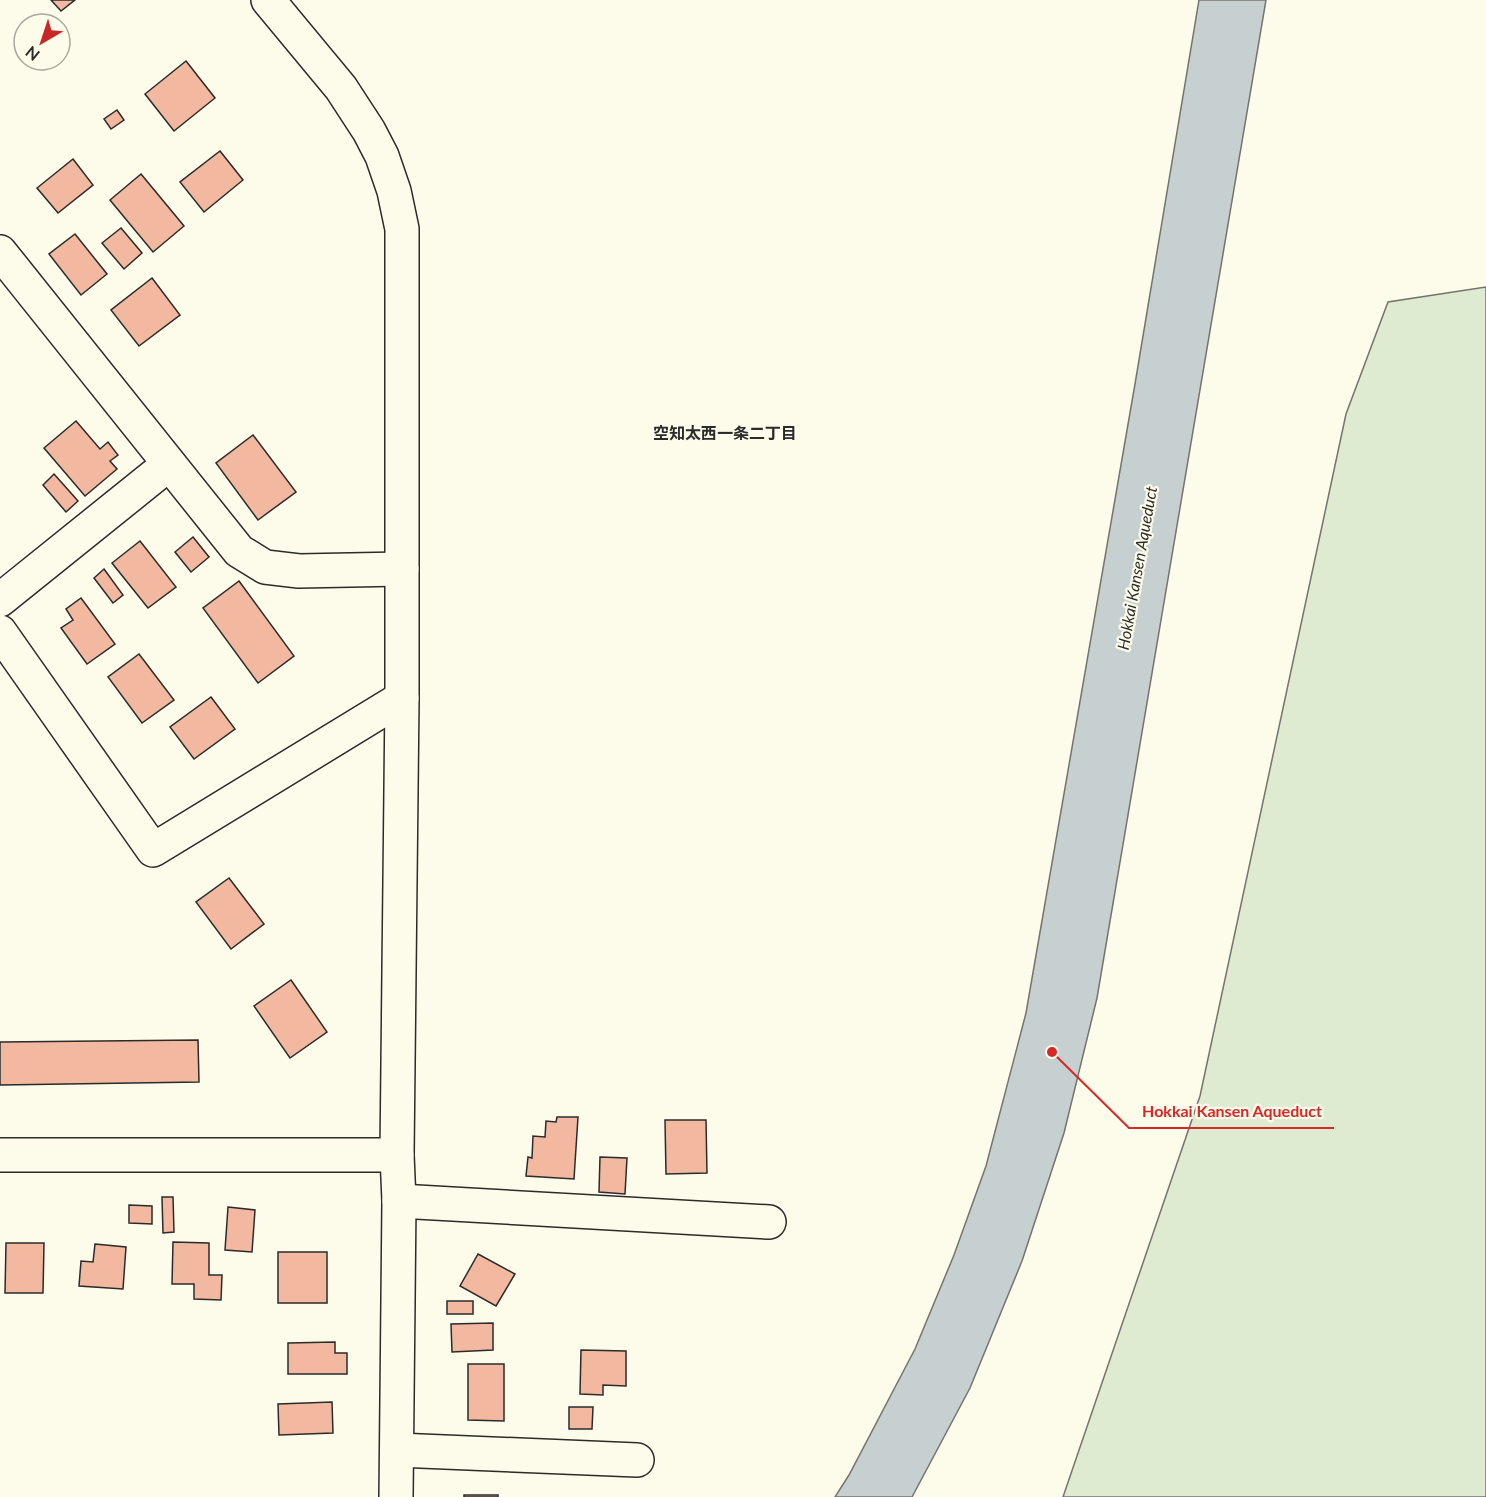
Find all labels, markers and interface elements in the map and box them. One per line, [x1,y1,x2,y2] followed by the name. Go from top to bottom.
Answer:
[12,12,72,72] north arrow
[21,43,43,65] text: N
[653,423,797,442] district label: 空知太西一条二丁目
[1113,484,1160,651] water label: Hokkai Kansen Aqueduct
[1129,1094,1334,1128] callout: Hokkai Kansen Aqueduct
[1142,1101,1322,1120] text: Hokkai Kansen Aqueduct

